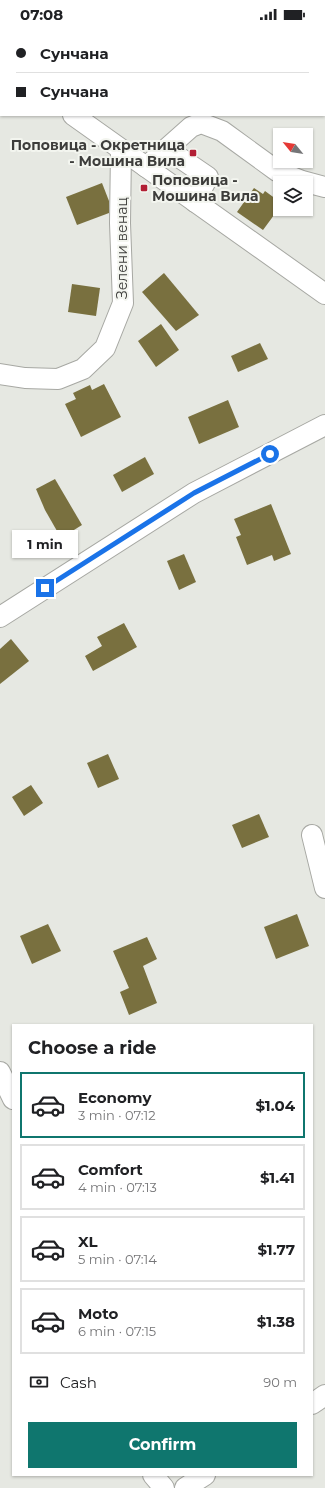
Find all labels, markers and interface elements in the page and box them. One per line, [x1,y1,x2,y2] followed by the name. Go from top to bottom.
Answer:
[20,5,63,24] text: 07:08
[40,44,109,63] text: Сунчана
[40,82,109,101] text: Сунчана
[273,128,313,168] north arrow
[273,128,313,216] map controls
[11,136,185,170] place label: Поповица - Окретница - Мошина Вила
[188,148,198,158] marker: Поповица - Окретница - Мошина Вила
[152,171,258,205] place label: Поповица - Мошина Вила
[273,176,313,216] button: layers
[139,183,149,193] marker: Поповица - Мошина Вила
[113,197,131,299] street label: Зелени венац
[261,445,279,463] route start
[12,530,78,558] callout: 1 min
[27,536,63,552] text: 1 min
[36,579,54,597] route end
[28,1037,156,1059] text: Choose a ride
[30,1087,66,1123] icon: car
[78,1088,151,1107] text: Economy
[255,1096,295,1115] text: $1.04
[78,1107,156,1123] text: 3 min · 07:12
[30,1159,66,1195] icon: car
[78,1160,143,1179] text: Comfort
[260,1168,295,1187] text: $1.41
[78,1179,157,1195] text: 4 min · 07:13
[30,1231,66,1267] icon: car
[78,1232,97,1251] text: XL
[257,1240,295,1259] text: $1.77
[78,1251,157,1267] text: 5 min · 07:14
[30,1303,66,1339] icon: car
[78,1304,118,1323] text: Moto
[257,1312,295,1331] text: $1.38
[78,1323,156,1339] text: 6 min · 07:15
[28,1371,50,1393] icon: cash
[60,1373,97,1392] text: Cash
[263,1374,297,1390] text: 90 m
[28,1422,297,1468] button: Confirm

